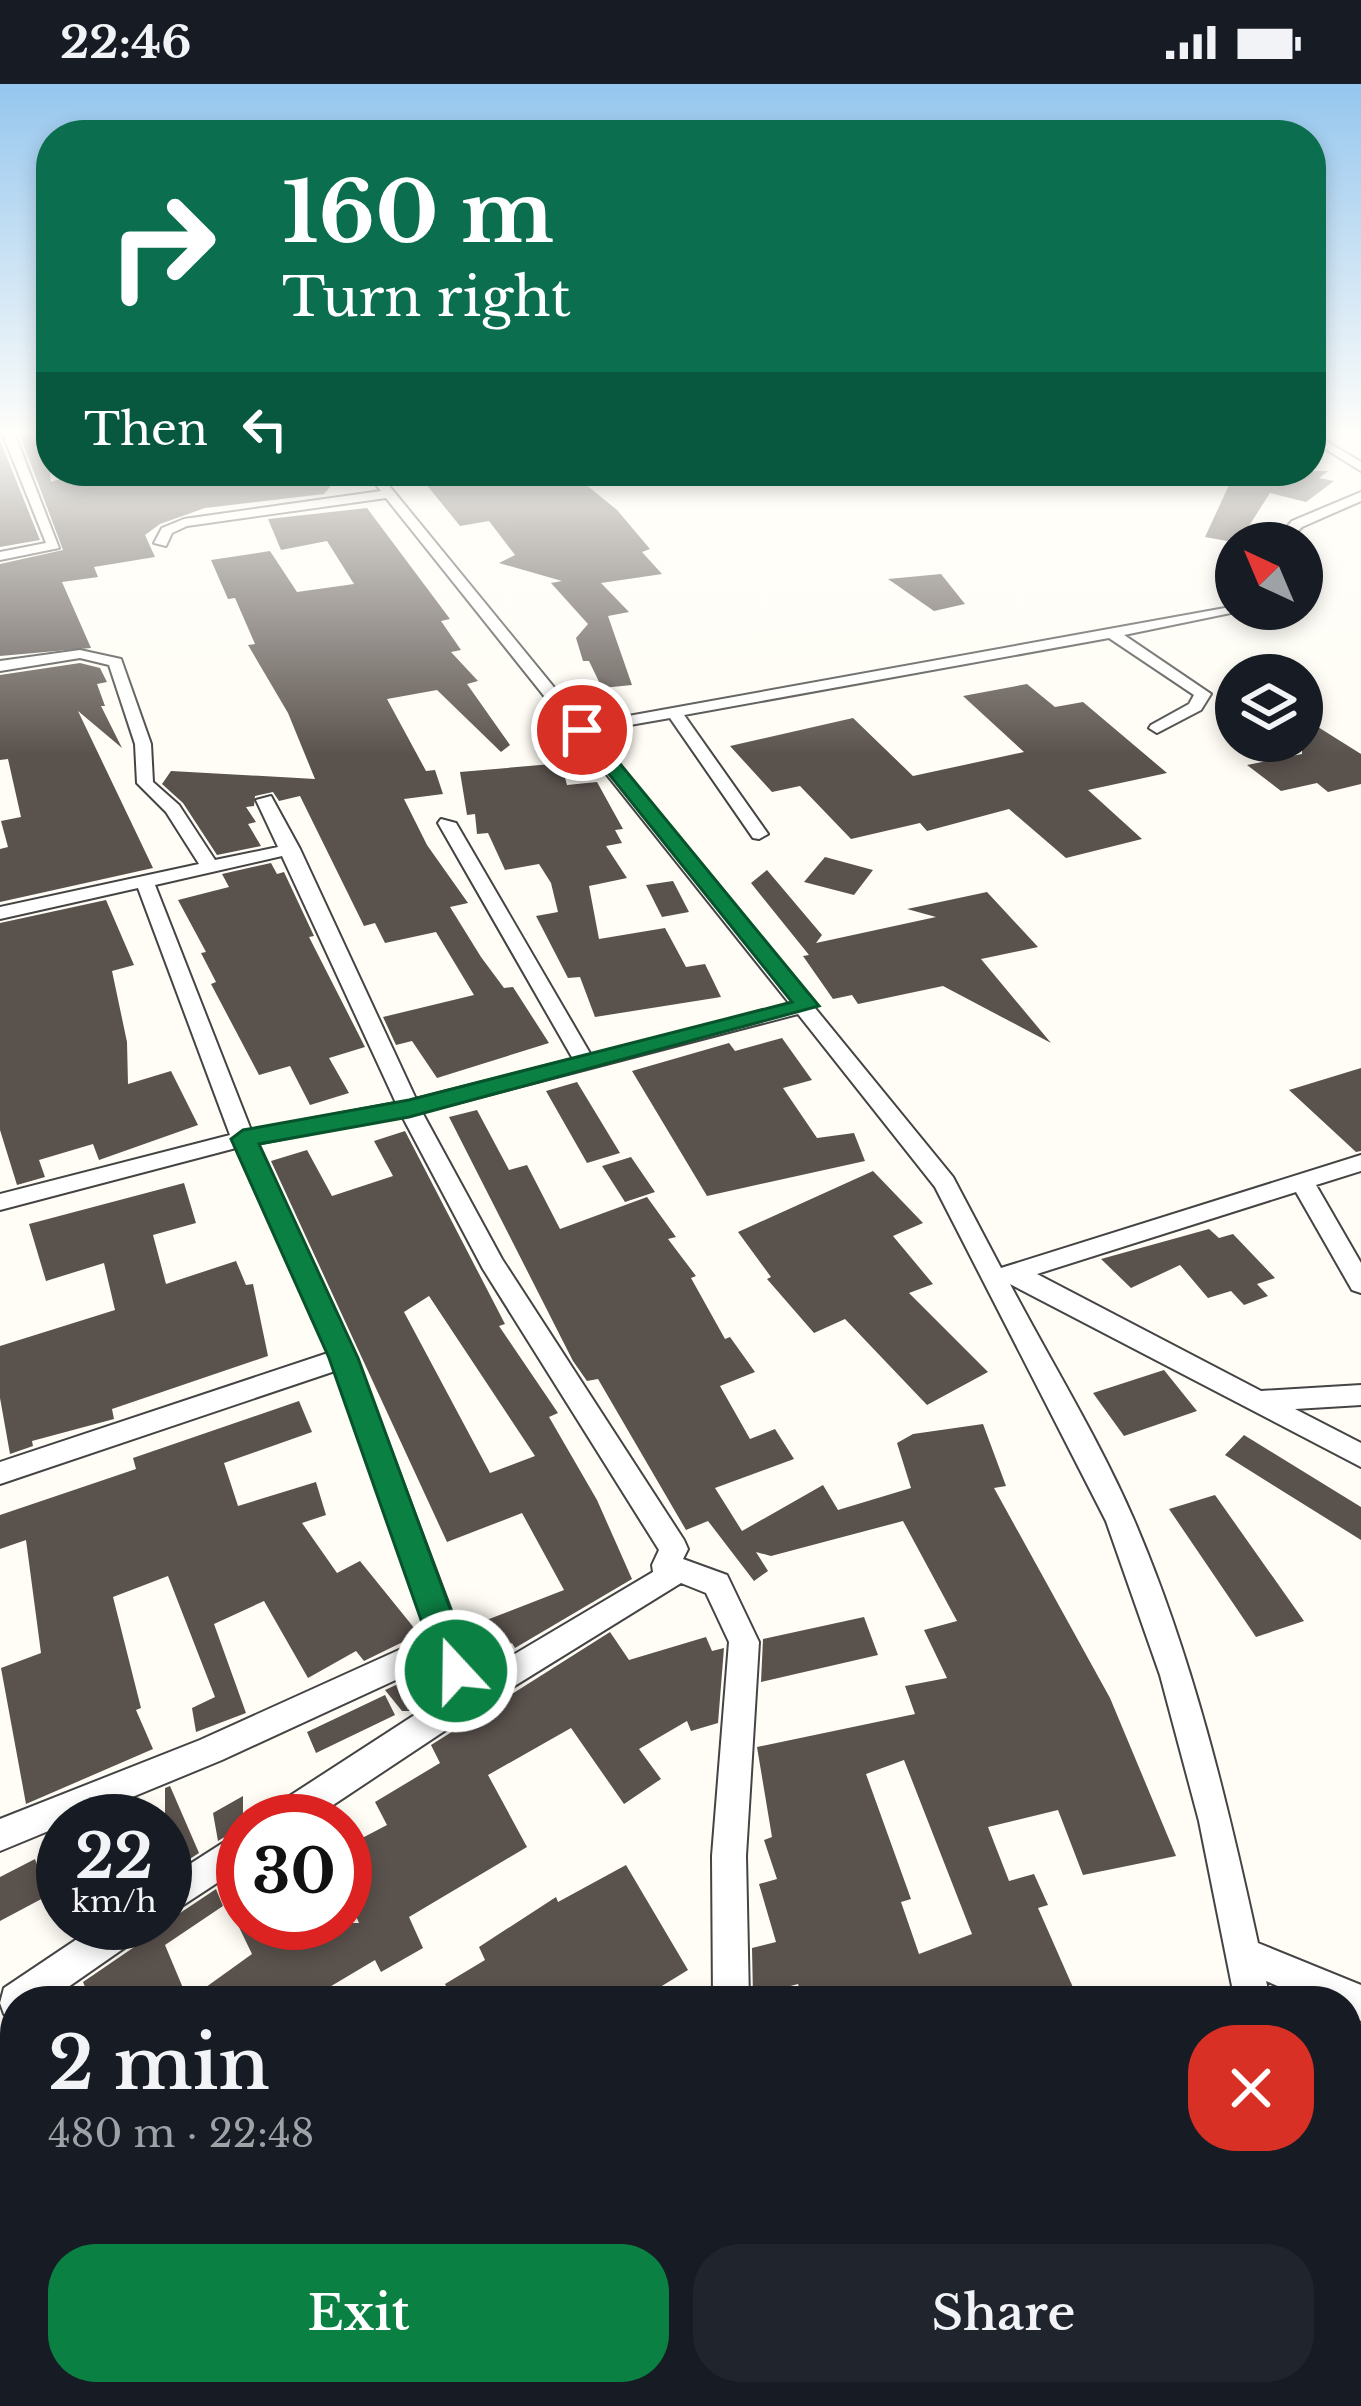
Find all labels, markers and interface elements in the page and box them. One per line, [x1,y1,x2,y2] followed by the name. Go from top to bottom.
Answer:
[60,14,192,70] text: 22:46
[282,161,554,265] text: 160 m
[84,168,240,324] icon: right
[282,264,571,331] text: Turn right
[232,396,298,462] icon: left
[84,401,208,457] text: Then
[1215,522,1323,630] north arrow
[1215,522,1323,762] map controls
[1215,654,1323,762] button: layers
[531,679,633,781] pin
[549,697,615,763] icon: arrive
[393,1608,519,1734] position arrow
[216,1794,372,1950] speed limit sign: 30
[75,1820,153,1894] text: 22
[71,1883,157,1920] text: km/h
[48,2019,270,2108] text: 2 min
[1188,2025,1314,2151] button: close
[48,2109,314,2158] text: 480 m · 22:48
[48,2244,669,2382] button: Exit
[693,2244,1314,2382] button: Share

